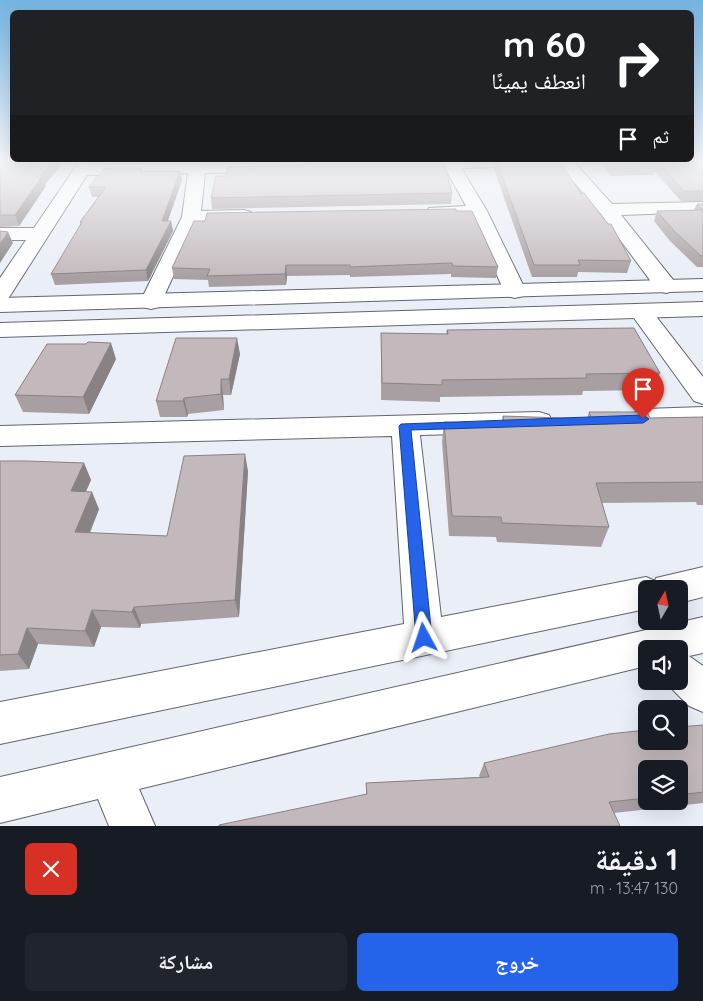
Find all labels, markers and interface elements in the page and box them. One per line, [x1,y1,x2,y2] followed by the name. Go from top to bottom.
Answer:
[503,22,586,66] text: 60 m
[604,30,669,95] icon: right
[491,67,586,95] text: انعطف يمينًا
[652,124,669,148] text: ثم
[614,125,642,153] icon: arrive
[622,368,664,419] pin
[629,375,657,403] icon: arrive
[638,580,688,630] north arrow
[638,580,688,810] map controls
[397,611,449,663] position arrow
[638,640,688,690] button: sound
[638,700,688,750] button: search
[638,760,688,810] button: layers
[595,840,678,878] text: 1 دقيقة
[25,843,77,895] button: close
[590,878,678,898] text: 130 m · 13:47
[25,933,347,991] button: مشاركة
[357,933,678,991] button: خروج

